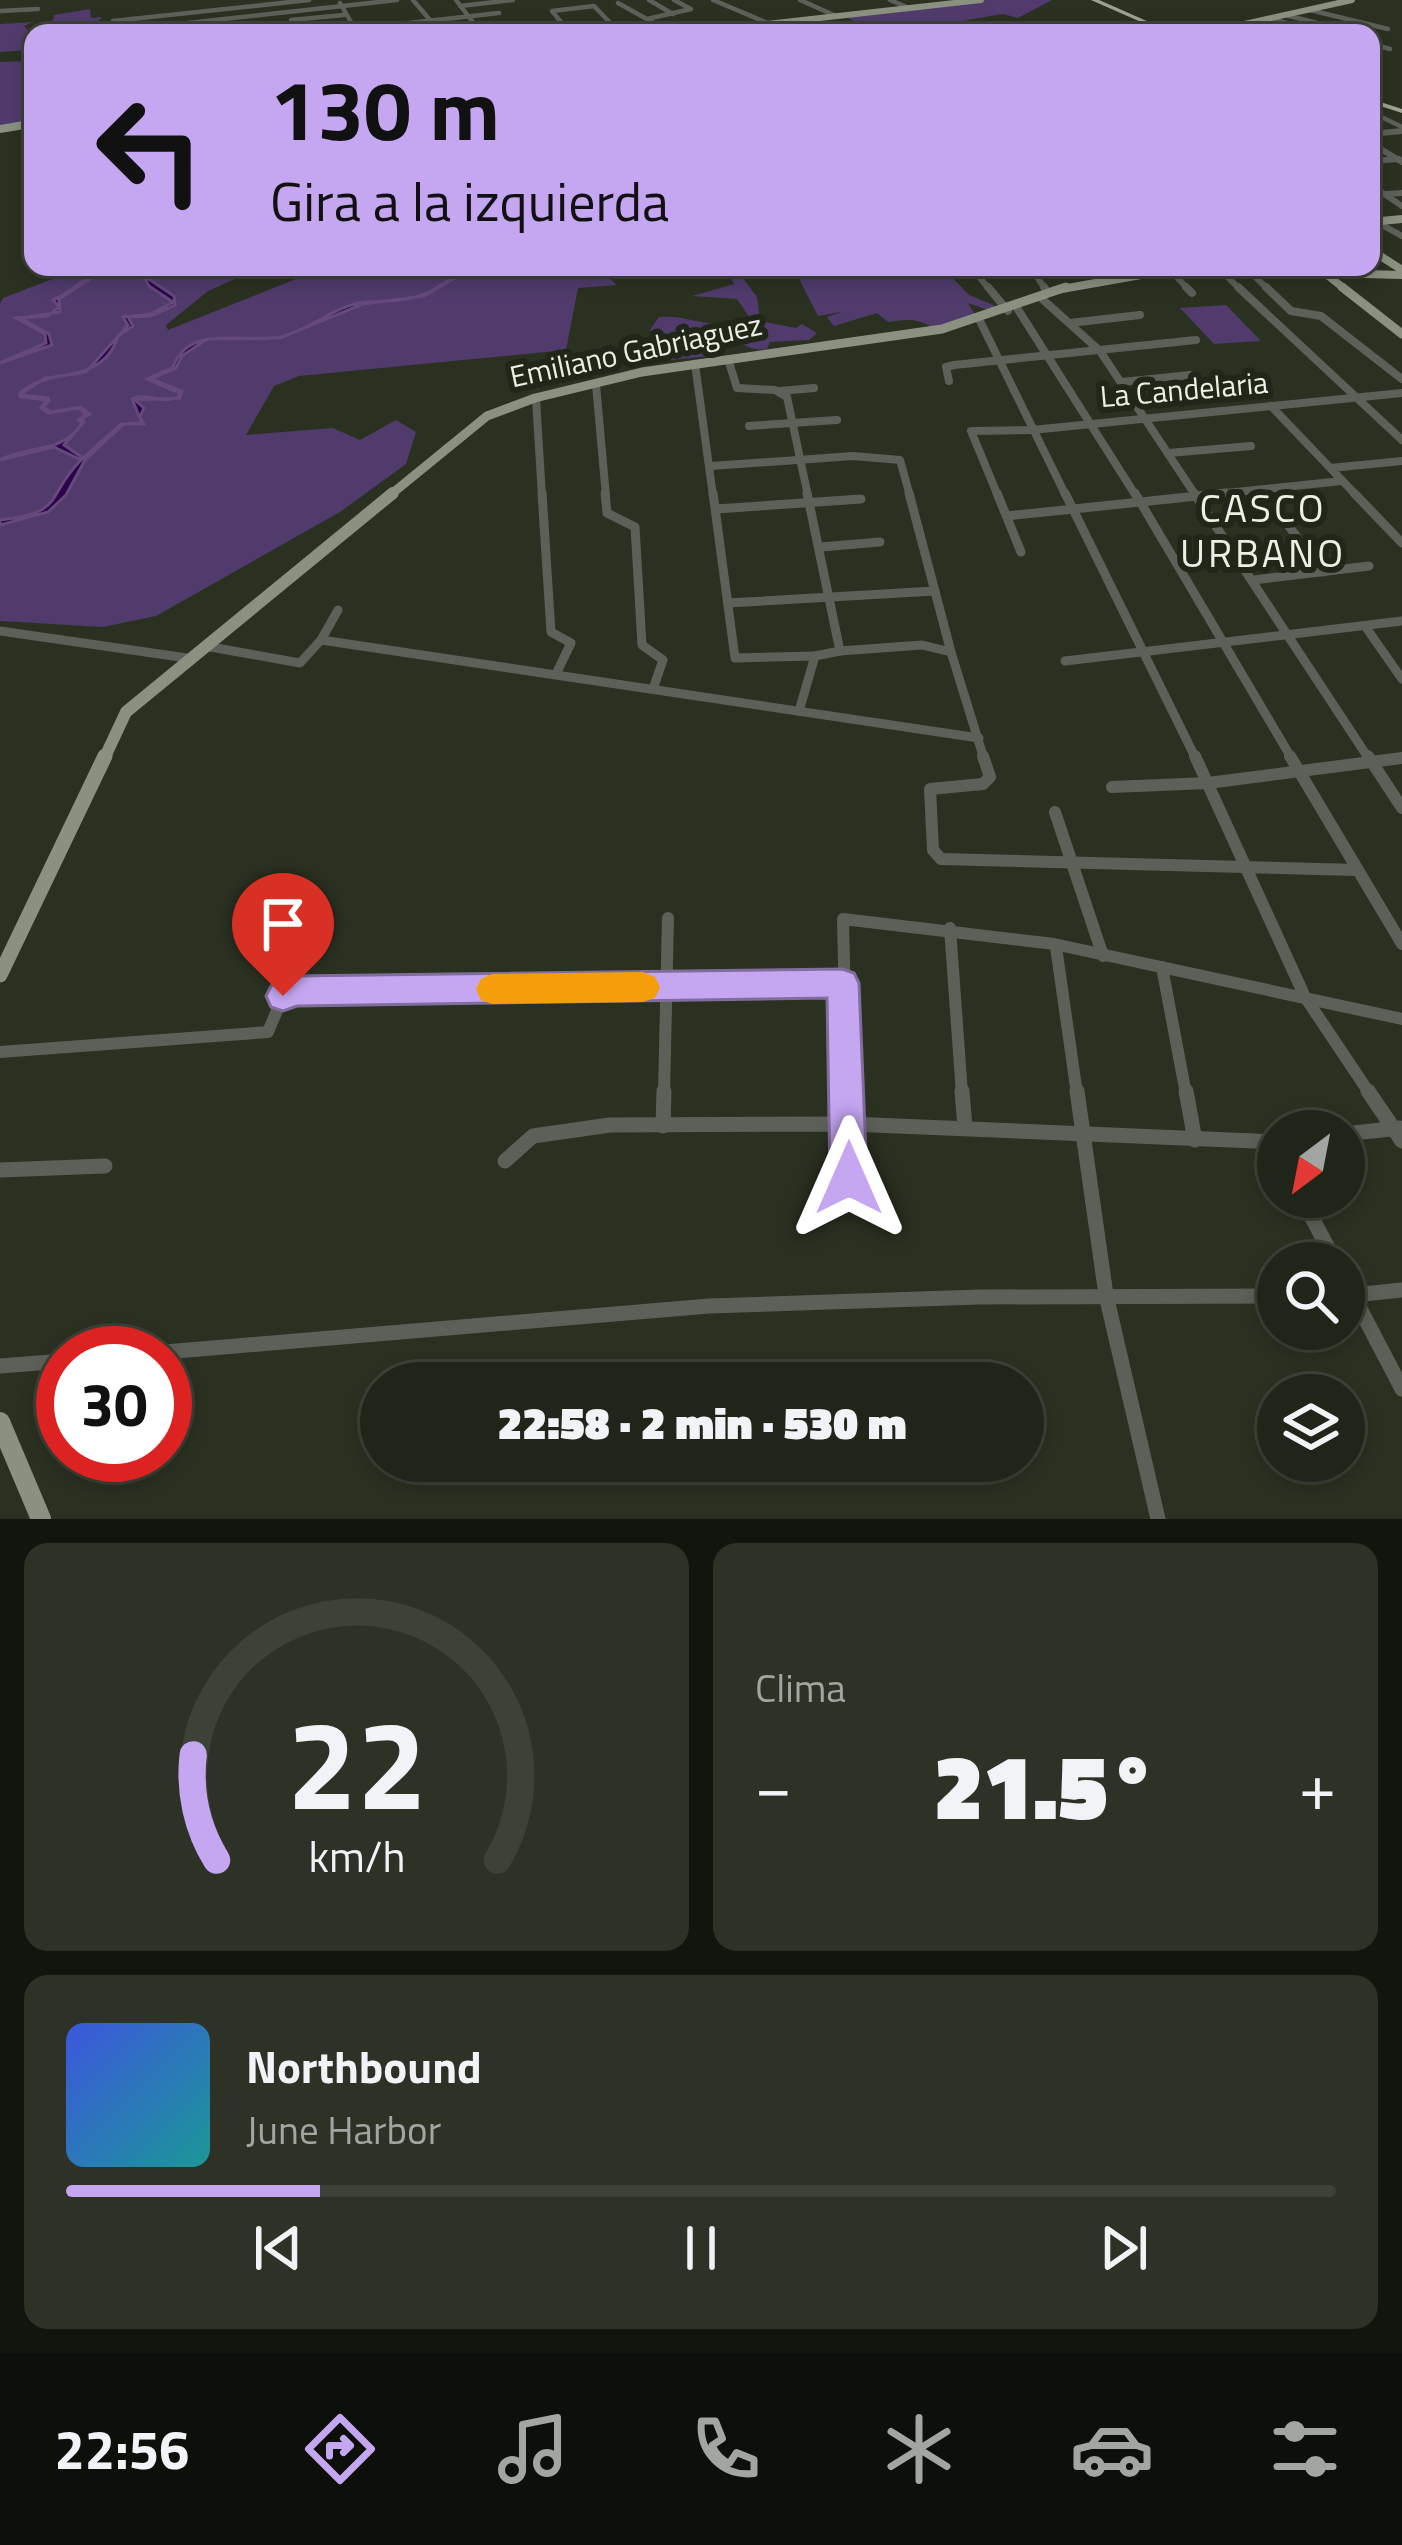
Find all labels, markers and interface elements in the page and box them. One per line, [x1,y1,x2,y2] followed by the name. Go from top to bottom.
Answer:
[270,45,500,173] text: 130 m
[72,72,228,228] icon: left
[270,160,669,242] text: Gira a la izquierda
[505,301,766,399] street label: Emiliano Gabriaguez
[1098,359,1270,419] street label: La Candelaria
[1180,478,1346,582] district label: CASCO URBANO
[232,873,334,996] pin
[250,891,316,957] icon: arrive
[1257,1110,1365,1218] north arrow
[1257,1110,1365,1482] map controls
[786,1115,912,1241] position arrow
[1257,1242,1365,1350] button: search
[36,1326,192,1482] speed limit sign: 30
[1257,1374,1365,1482] button: layers
[498,1388,906,1456] text: 22:58 · 2 min · 530 m
[755,1658,846,1717] text: Clima
[287,1668,426,1857] text: 22
[934,1717,1157,1854] text: 21.5°
[755,1735,792,1836] text: −
[1299,1735,1336,1836] text: +
[308,1823,405,1889] text: km/h
[246,2032,482,2100] text: Northbound
[246,2100,441,2159] text: June Harbor
[245,2215,311,2281] icon: previous
[668,2215,734,2281] icon: pause
[1091,2215,1157,2281] icon: next
[298,2407,382,2491] icon: directions
[491,2407,575,2491] icon: music
[684,2407,768,2491] icon: phone
[877,2407,961,2491] icon: climate
[1070,2407,1154,2491] icon: car
[1263,2407,1347,2491] icon: filters
[55,2408,189,2490] text: 22:56

